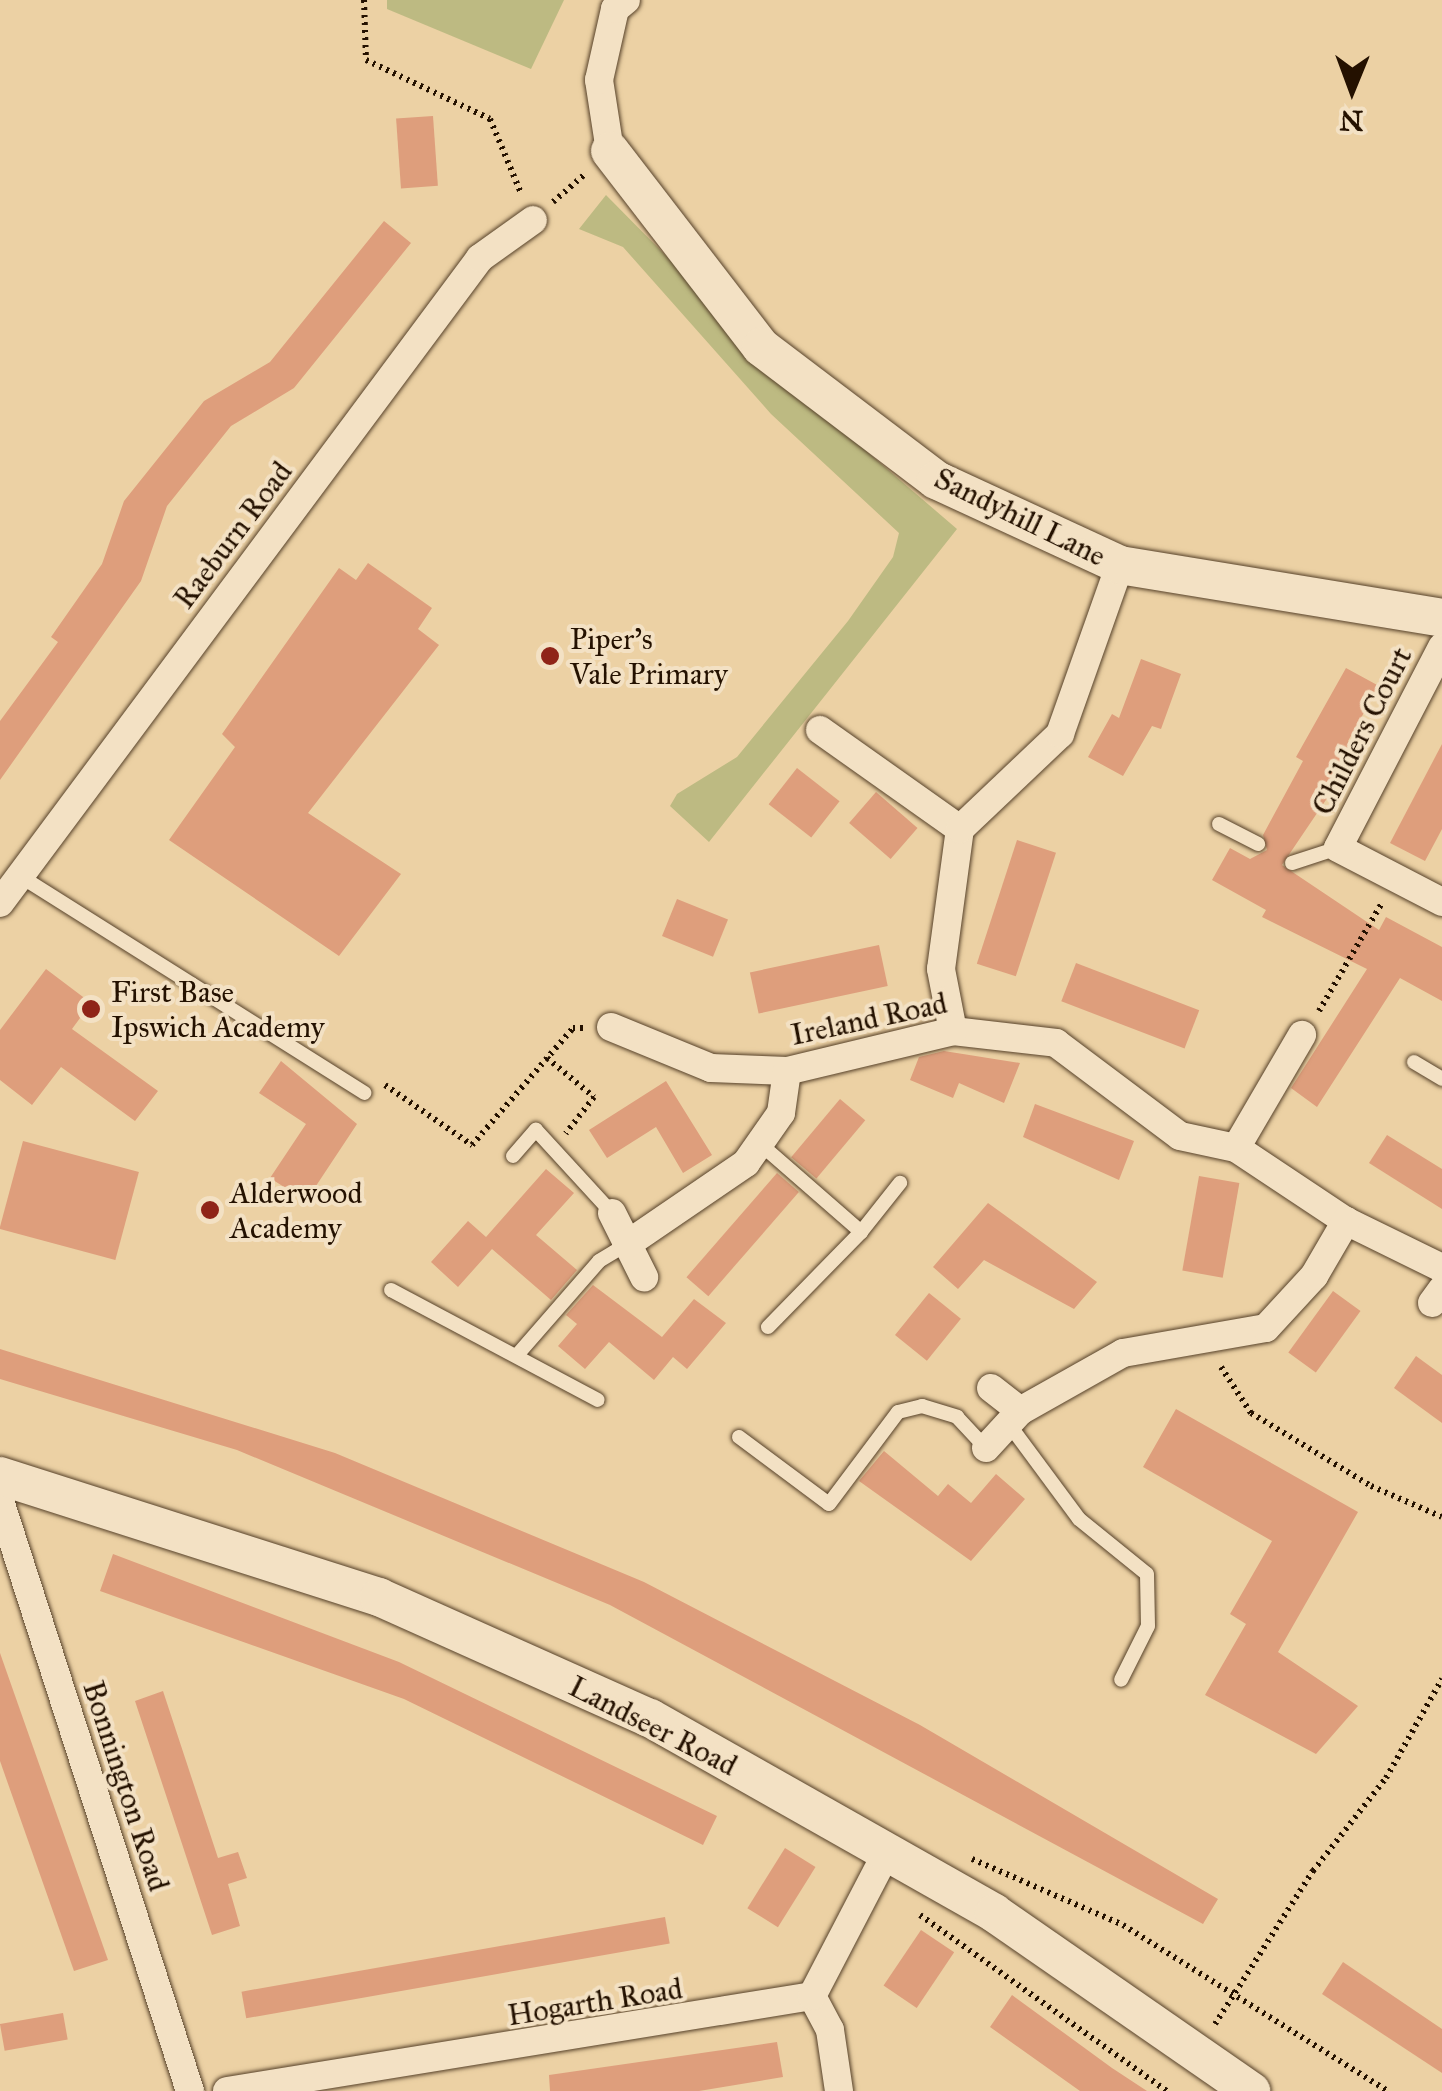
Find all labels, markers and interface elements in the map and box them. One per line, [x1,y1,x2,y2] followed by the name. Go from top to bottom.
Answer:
[1302,40,1402,140] north arrow
[1339,103,1364,138] text: N
[166,454,300,616] street label: Raeburn Road
[929,460,1111,574] street label: Sandyhill Lane
[570,621,728,692] place label: Piper's Vale Primary
[1304,641,1420,821] street label: Childers Court
[539,645,561,667] marker: Piper's Vale Primary
[111,974,325,1044] place label: First Base Ipswich Academy
[788,985,950,1053] street label: Ireland Road
[80,998,102,1020] marker: First Base Ipswich Academy
[230,1175,362,1246] place label: Alderwood Academy
[199,1199,221,1221] marker: Alderwood Academy
[563,1668,743,1784] street label: Landseer Road
[75,1676,177,1896] street label: Bonnington Road
[505,1970,685,2034] street label: Hogarth Road

